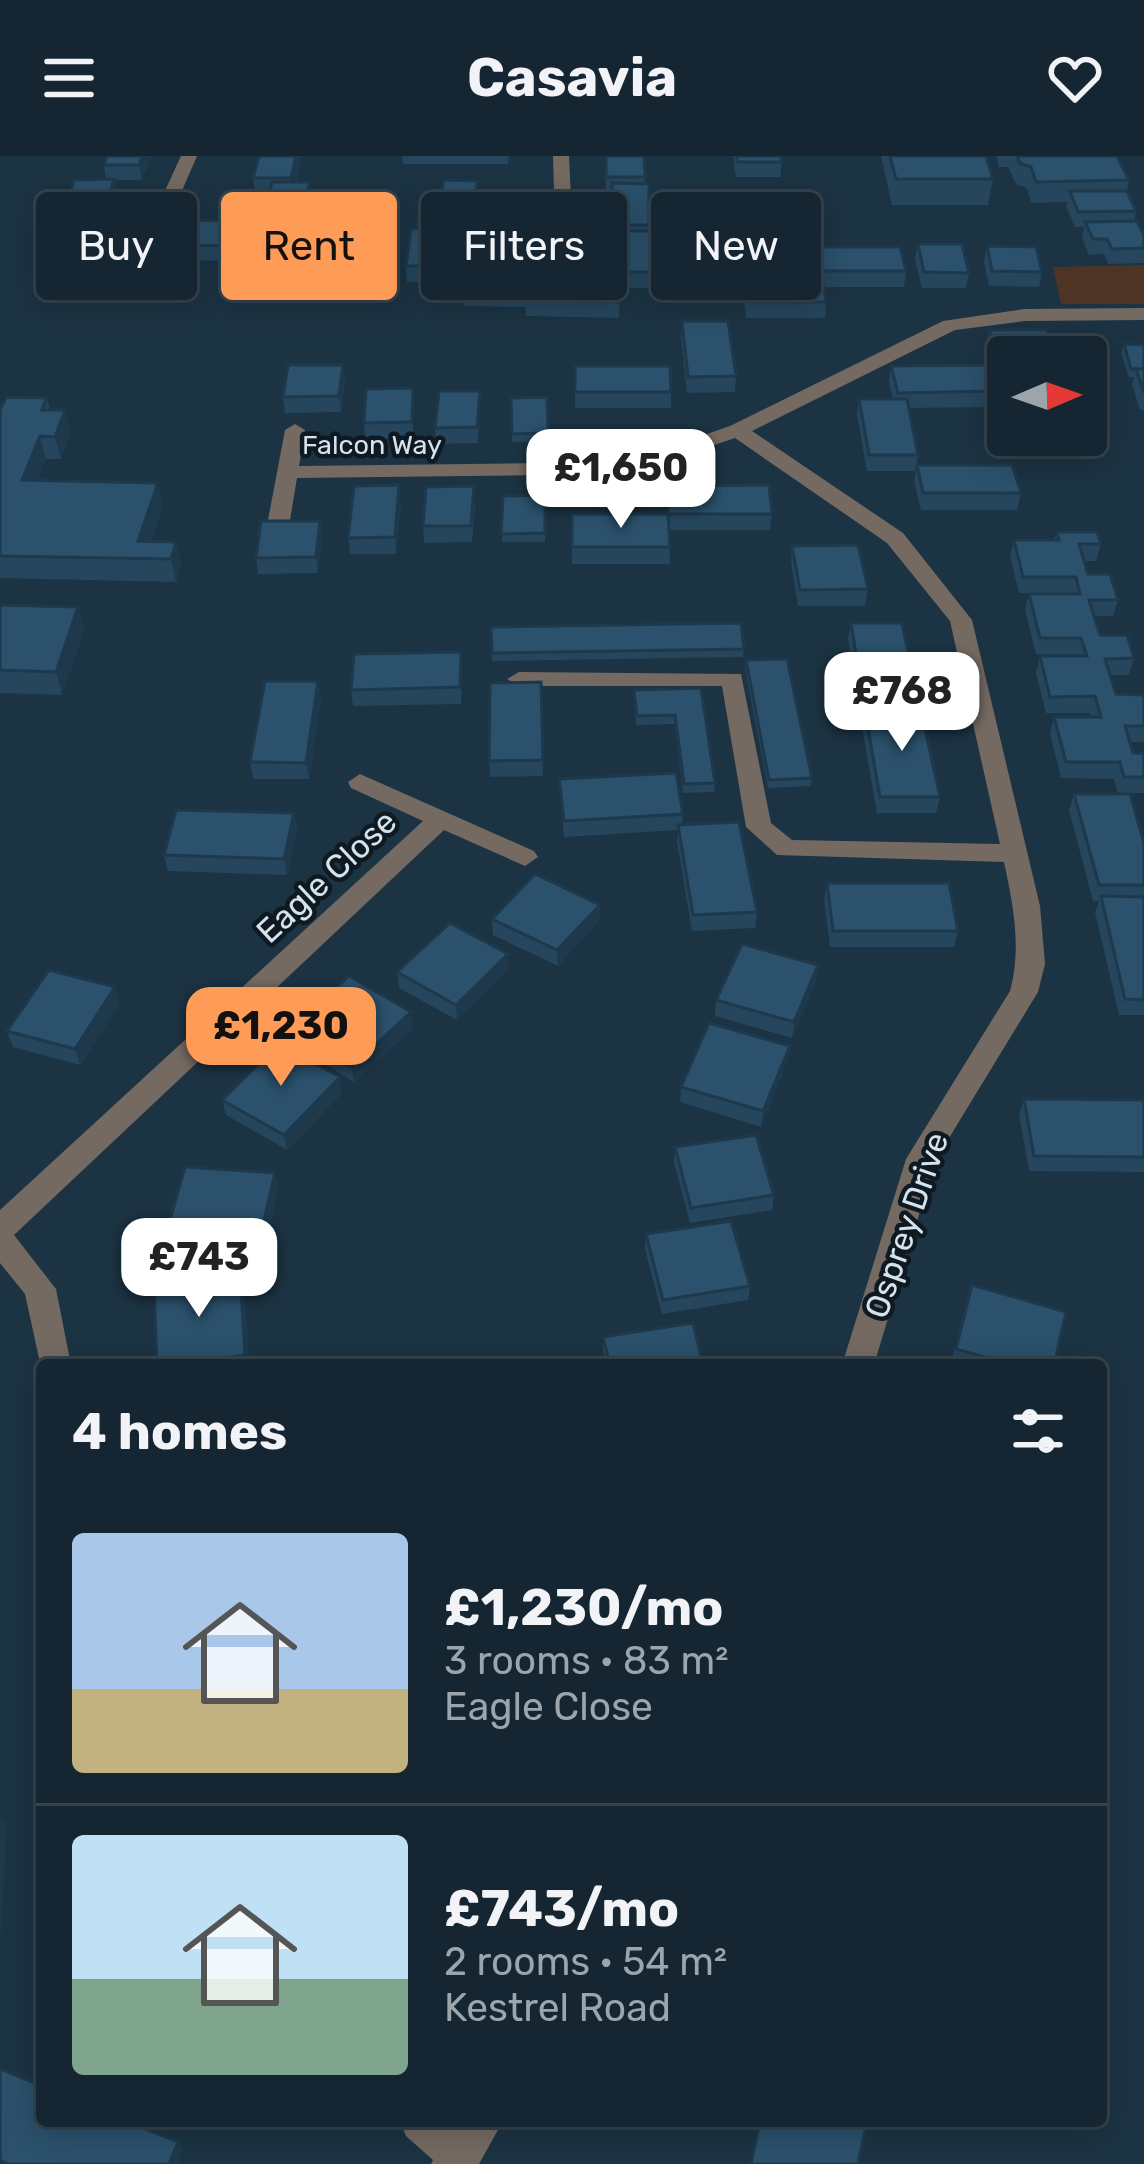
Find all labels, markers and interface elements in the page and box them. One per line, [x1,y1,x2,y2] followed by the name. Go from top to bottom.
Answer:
[36,45,102,111] icon: menu
[1042,45,1108,111] icon: heart
[467,46,677,110] text: Casavia
[36,192,197,300] chip: Buy
[221,192,397,300] chip: Rent
[421,192,627,300] chip: Filters
[651,192,821,300] chip: New
[987,336,1107,456] north arrow
[987,336,1107,456] map controls
[302,429,442,461] street label: Falcon Way
[523,429,719,531] pin: £1,650
[553,445,689,491] text: £1,650
[831,652,973,754] pin: £768
[851,668,953,714] text: £768
[248,802,404,951] street label: Eagle Close
[183,987,379,1089] pin: £1,230
[213,1003,349,1049] text: £1,230
[856,1127,956,1323] street label: Osprey Drive
[128,1218,270,1320] pin: £743
[148,1234,250,1280] text: £743
[1005,1398,1071,1464] icon: filters
[72,1401,287,1462] text: 4 homes
[444,1577,723,1638] text: £1,230/mo
[168,1581,312,1725] icon: home
[444,1638,729,1684] text: 3 rooms · 83 m²
[444,1684,653,1730] text: Eagle Close
[444,1878,679,1939] text: £743/mo
[168,1883,312,2027] icon: home
[444,1939,727,1985] text: 2 rooms · 54 m²
[444,1985,671,2031] text: Kestrel Road

